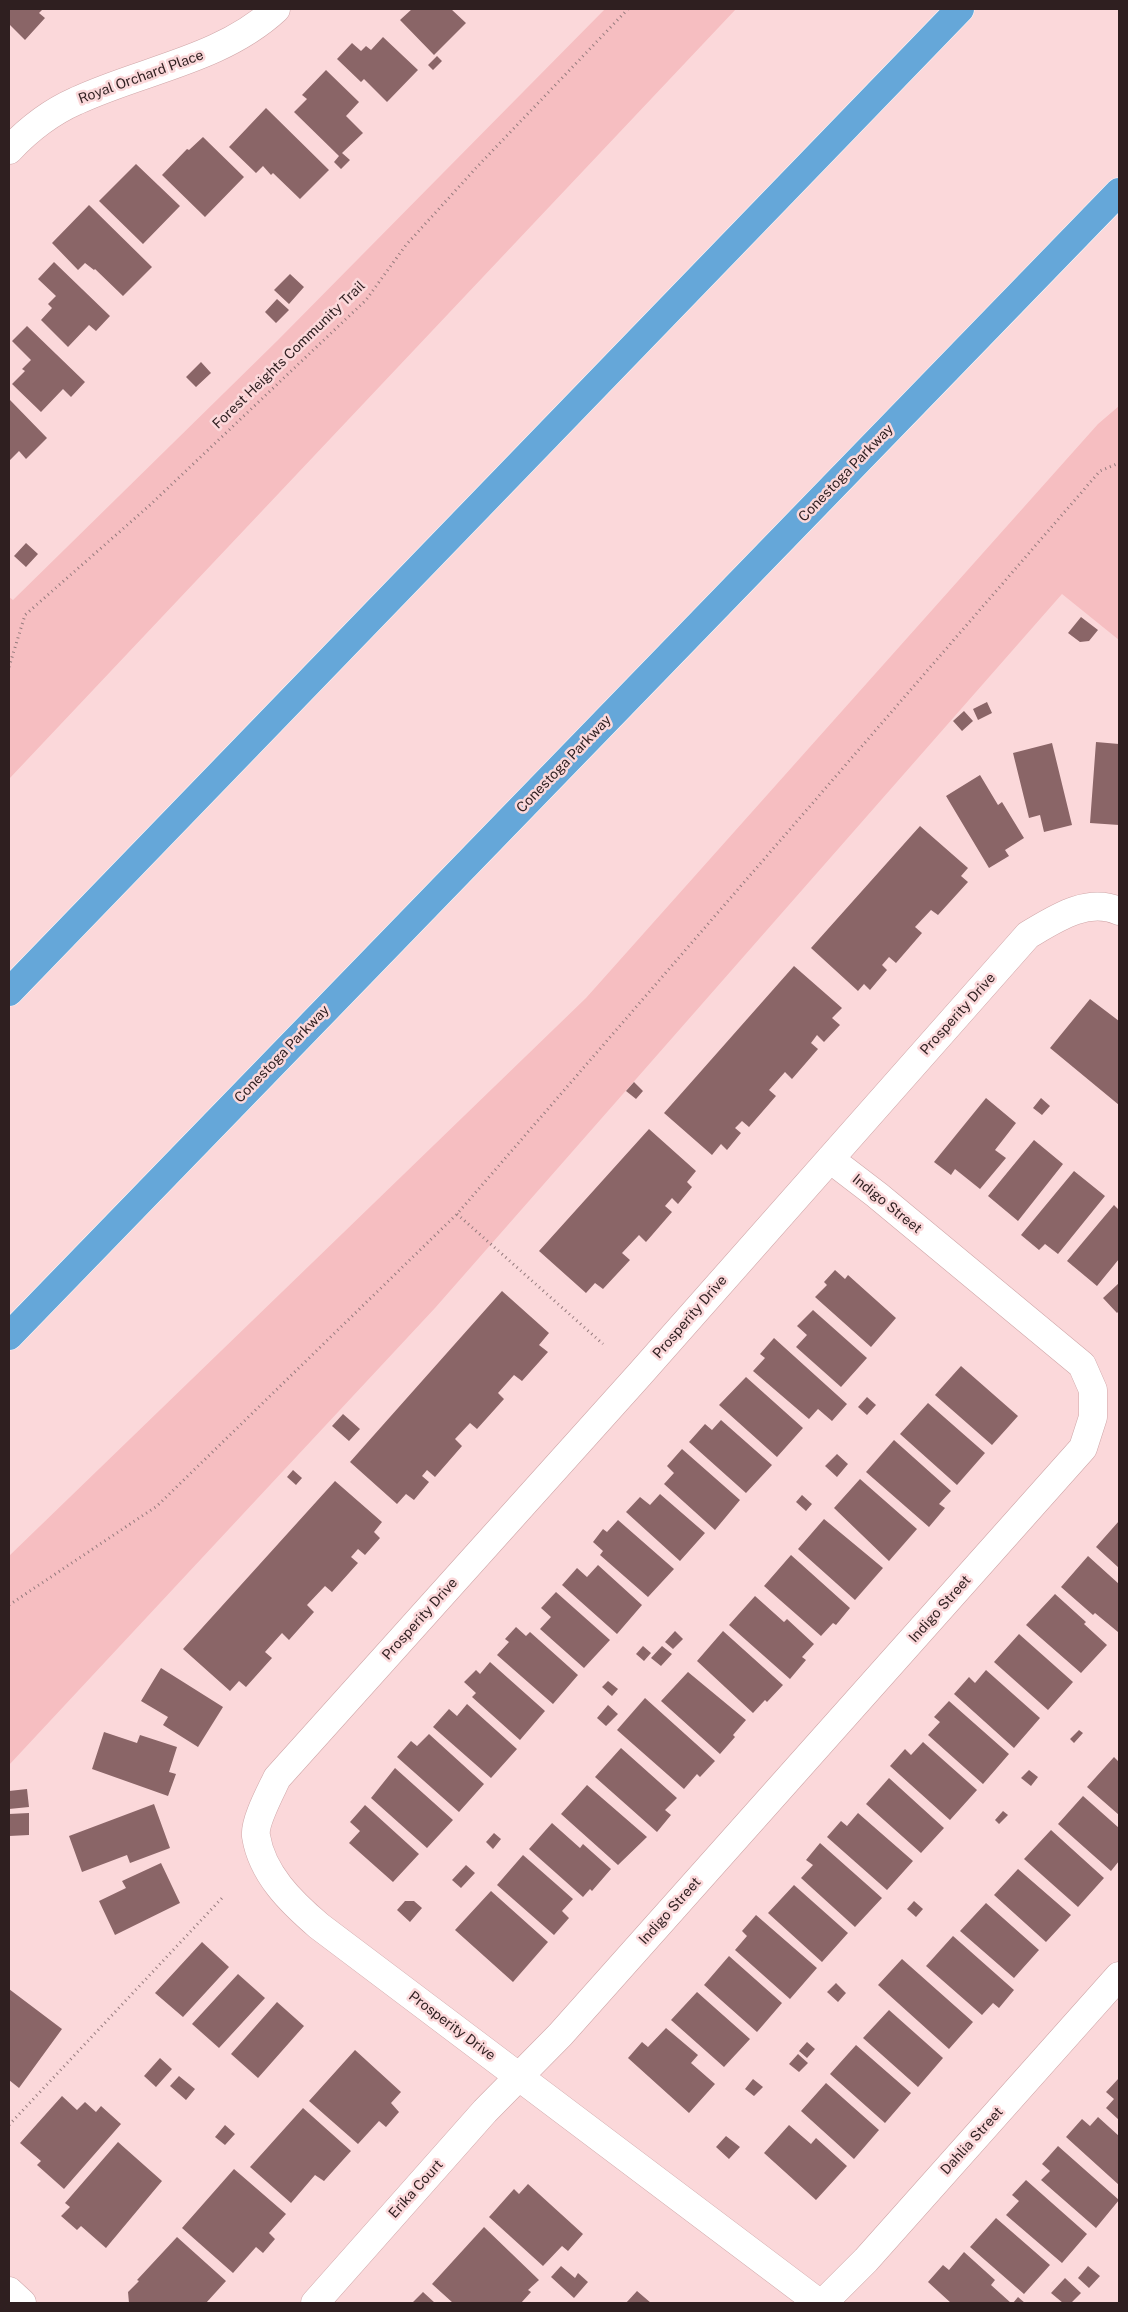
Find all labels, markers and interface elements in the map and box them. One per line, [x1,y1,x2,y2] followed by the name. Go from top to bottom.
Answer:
[76,47,206,107] street label: Royal Orchard Place
[209,277,369,433] street label: Forest Heights Community Trail
[795,421,897,525] street label: Conestoga Parkway
[513,712,615,816] street label: Conestoga Parkway
[917,970,999,1058] street label: Prosperity Drive
[231,1002,333,1106] street label: Conestoga Parkway
[849,1171,925,1237] street label: Indigo Street
[649,1272,731,1362] street label: Prosperity Drive
[905,1572,975,1646] street label: Indigo Street
[379,1575,461,1663] street label: Prosperity Drive
[635,1874,705,1948] street label: Indigo Street
[405,1988,499,2064] street label: Prosperity Drive
[937,2104,1007,2178] street label: Dahlia Street
[385,2156,447,2222] street label: Erika Court

